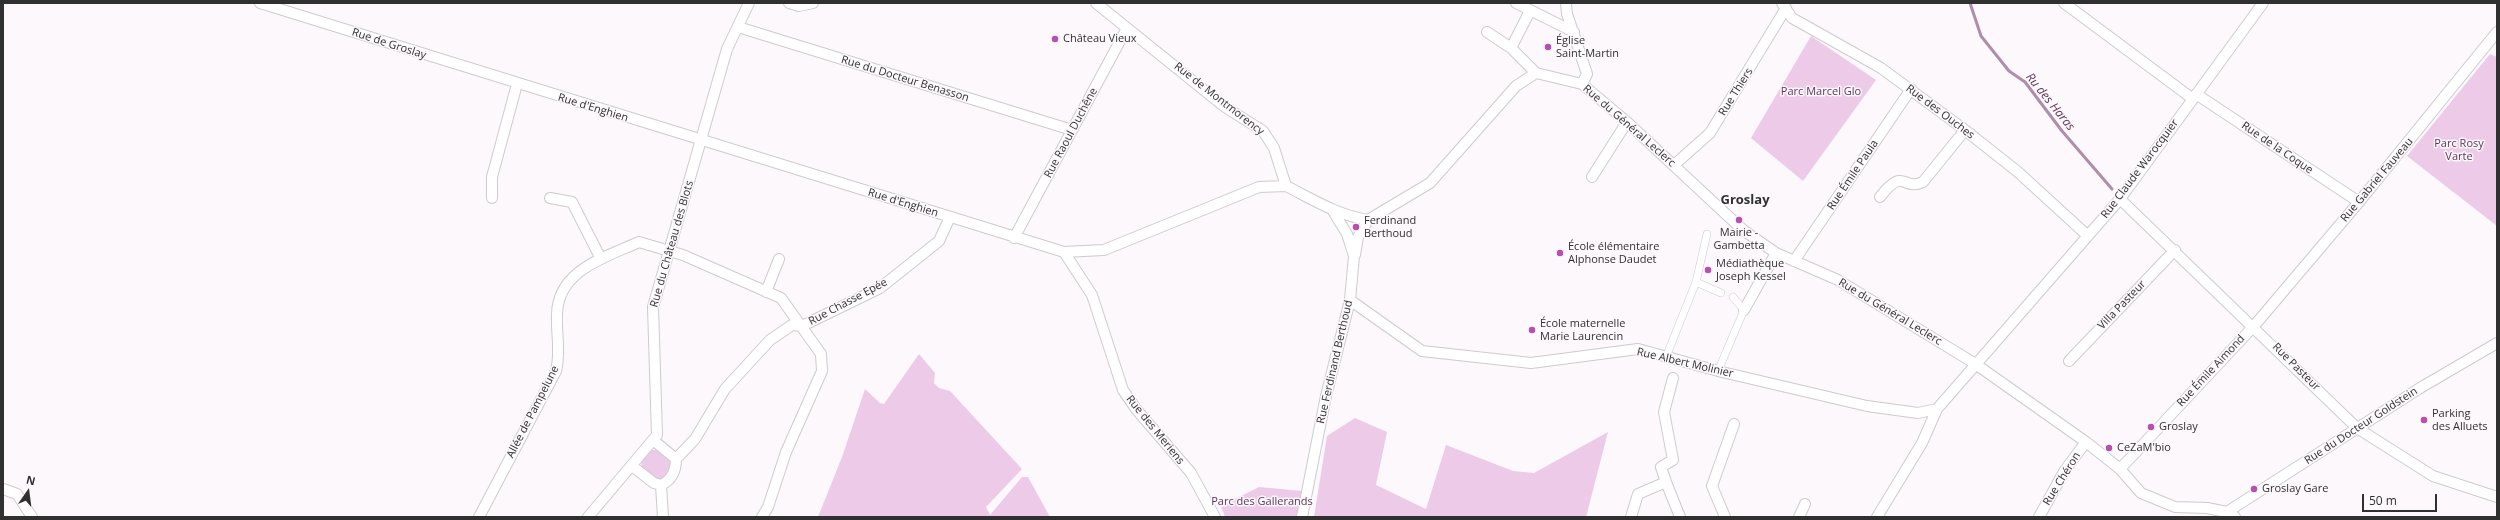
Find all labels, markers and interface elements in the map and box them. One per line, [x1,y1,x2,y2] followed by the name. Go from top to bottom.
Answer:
[350,26,428,62] street label: Rue de Groslay
[1063,32,1137,46] place label: Château Vieux
[1050,34,1060,44] marker: Château Vieux
[1556,34,1619,60] place label: Église Saint-Martin
[1543,42,1553,52] marker: Église Saint-Martin
[839,53,971,105] street label: Rue du Docteur Benasson
[1171,60,1267,138] street label: Rue de Montmorency
[1716,66,1756,118] street label: Rue Thiers
[2022,70,2078,134] water label: Ru des Haras
[1580,82,1678,170] street label: Rue du Général Leclerc
[1903,82,1977,142] street label: Rue des Ouches
[1781,85,1861,99] park label: Parc Marcel Glo
[1042,86,1100,180] street label: Rue Raoul Duchêne
[556,91,630,125] street label: Rue d'Enghien
[2098,117,2182,221] street label: Rue Claude Warocquier
[2239,119,2315,177] street label: Rue de la Coque
[2338,135,2416,225] street label: Rue Gabriel Fauveau
[1825,137,1881,213] street label: Rue Émile Paula
[2434,137,2484,163] park label: Parc Rosy Varte
[648,179,696,309] street label: Rue du Château des Blots
[866,186,940,220] street label: Rue d'Enghien
[1720,192,1770,208] district label: Groslay
[1364,214,1416,240] place label: Ferdinand Berthoud
[1734,215,1744,225] marker: Mairie - Gambetta
[1351,222,1361,232] marker: Ferdinand Berthoud
[1713,226,1765,252] place label: Mairie - Gambetta
[1568,240,1660,266] place label: École élémentaire Alphonse Daudet
[1555,248,1565,258] marker: École élémentaire Alphonse Daudet
[1716,257,1786,283] place label: Médiathèque Joseph Kessel
[1703,265,1713,275] marker: Médiathèque Joseph Kessel
[806,276,890,328] street label: Rue Chasse Epée
[1836,276,1944,348] street label: Rue du Général Leclerc
[2095,278,2149,332] street label: Villa Pasteur
[1314,299,1356,425] street label: Rue Ferdinand Berthoud
[1540,317,1625,343] place label: École maternelle Marie Laurencin
[1527,325,1537,335] marker: École maternelle Marie Laurencin
[2174,332,2248,410] street label: Rue Émile Aimond
[2269,340,2323,394] street label: Rue Pasteur
[1635,345,1735,381] street label: Rue Albert Molinier
[504,364,562,460] street label: Allée de Pampelune
[2302,385,2420,467] street label: Rue du Docteur Goldstein
[1123,393,1187,467] street label: Rue des Meriens
[2432,407,2488,433] place label: Parking des Alluets
[2419,415,2429,425] marker: Parking des Alluets
[2159,420,2198,434] place label: Groslay
[2146,422,2156,432] marker: Groslay
[2117,441,2171,455] place label: CeZaM'bio
[2104,443,2114,453] marker: CeZaM'bio
[2040,450,2084,508] street label: Rue Chéron
[8,472,48,512] north arrow
[25,472,37,488] text: N
[2262,482,2328,496] place label: Groslay Gare
[2249,484,2259,494] marker: Groslay Gare
[2364,486,2439,512] scale bar
[2369,492,2397,509] text: 50 m
[1211,495,1313,509] park label: Parc des Gallerands

